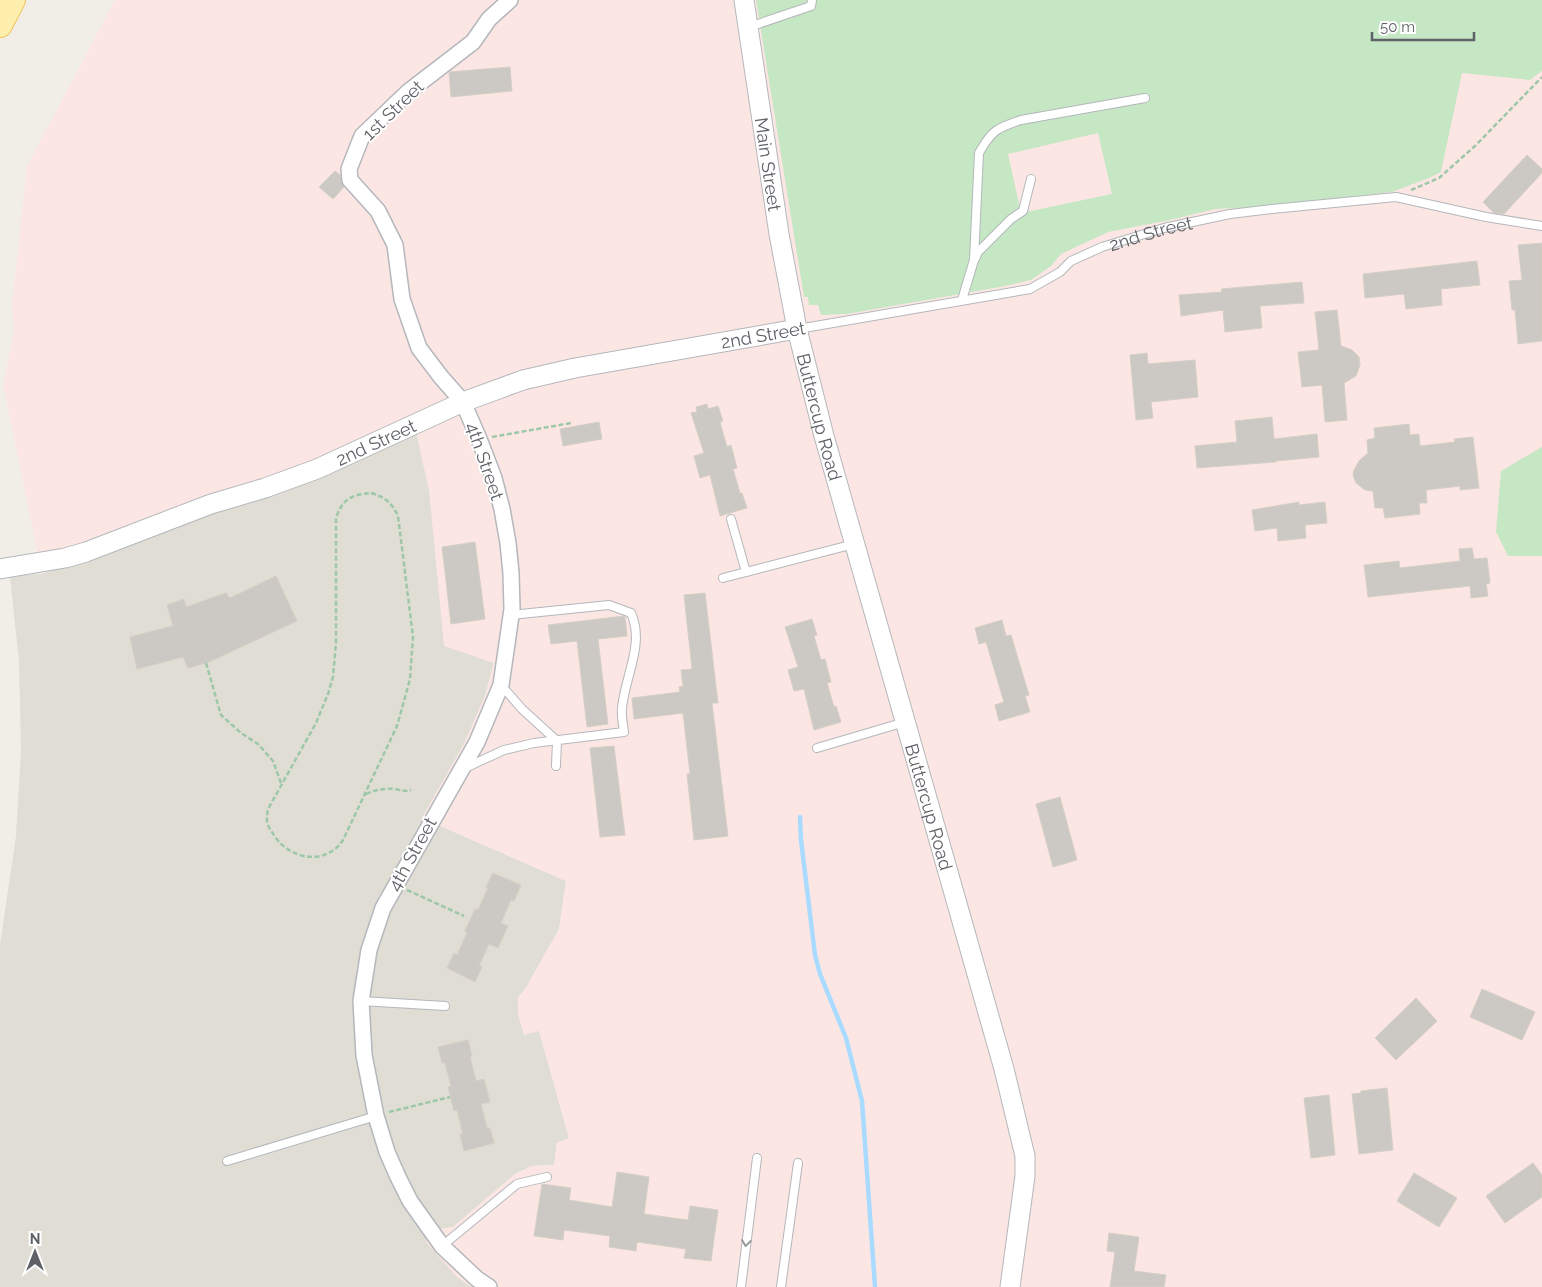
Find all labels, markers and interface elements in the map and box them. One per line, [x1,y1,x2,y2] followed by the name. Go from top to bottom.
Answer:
[1372,10,1474,42] scale bar
[1380,18,1415,36] text: 50 m
[358,76,428,144] street label: 1st Street
[751,116,786,212] street label: Main Street
[1106,212,1194,255] street label: 2nd Street
[719,317,807,353] street label: 2nd Street
[793,351,847,483] street label: Buttercup Road
[332,415,419,469] street label: 2nd Street
[462,419,508,503] street label: 4th Street
[901,741,957,872] street label: Buttercup Road
[383,814,441,894] street label: 4th Street
[10,1227,60,1277] north arrow
[30,1231,40,1247] text: N
[741,1240,752,1248] one-way arrow

